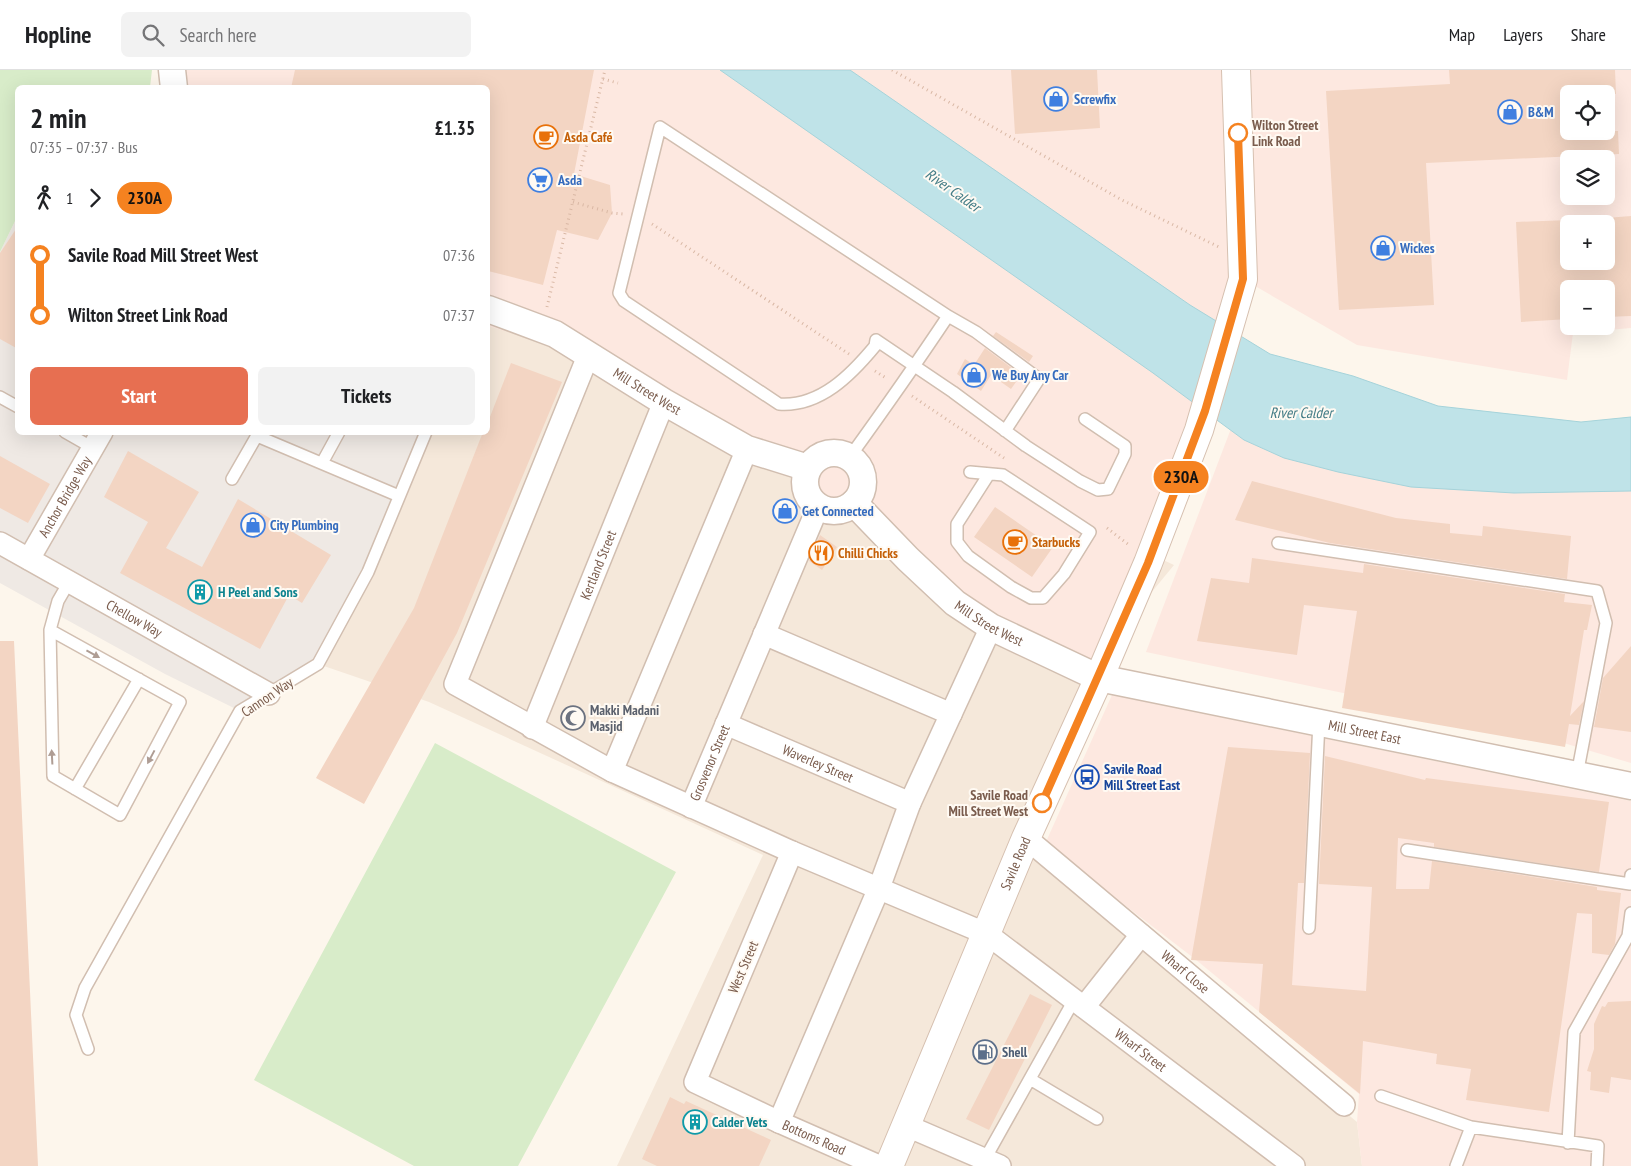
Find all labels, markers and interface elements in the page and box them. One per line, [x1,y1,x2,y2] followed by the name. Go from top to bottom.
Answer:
[121,12,471,57] search box
[25,19,91,50] text: Hopline
[139,21,167,49] icon: search
[179,23,257,47] text: Search here
[1449,23,1475,46] text: Map
[1503,23,1543,46] text: Layers
[1571,23,1606,46] text: Share
[1560,85,1615,335] map controls
[1560,85,1615,140] button: locate
[1043,86,1069,112] shop icon: Screwfix
[1074,90,1117,108] place label: Screwfix
[30,99,87,136] text: 2 min
[1497,99,1523,125] shop icon: B&M
[1528,103,1554,121] place label: B&M
[435,116,475,140] text: £1.35
[1251,116,1318,150] place label: Wilton Street Link Road
[1228,123,1248,143] marker: Wilton Street Link Road
[533,124,559,150] cafe icon: Asda Café
[563,128,612,146] place label: Asda Café
[30,137,138,157] text: 07:35 – 07:37 · Bus
[1560,150,1615,205] button: layers
[922,164,986,217] water label: River Calder
[527,167,553,193] supermarket icon: Asda
[557,171,582,189] place label: Asda
[30,184,58,212] icon: walk
[81,184,109,212] icon: forward
[127,186,162,209] text: 230A
[66,188,73,208] text: 1
[1560,215,1615,270] button: +
[1370,235,1396,261] shop icon: Wickes
[1399,239,1435,257] place label: Wickes
[68,243,258,267] text: Savile Road Mill Street West
[443,245,475,265] text: 07:36
[1560,280,1615,335] button: −
[68,303,228,327] text: Wilton Street Link Road
[443,305,475,325] text: 07:37
[961,362,987,388] shop icon: We Buy Any Car
[610,364,684,419] street label: Mill Street West
[991,366,1069,384] place label: We Buy Any Car
[30,367,248,425] button: Start
[258,367,475,425] button: Tickets
[1270,403,1334,422] water label: River Calder
[34,452,96,540] street label: Anchor Bridge Way
[1146,461,1216,493] line badge: 230A
[1164,465,1198,488] text: 230A
[772,498,798,524] shop icon: Get Connected
[802,502,874,520] place label: Get Connected
[240,512,266,538] shop icon: City Plumbing
[270,516,339,534] place label: City Plumbing
[576,527,620,602] street label: Kertland Street
[1002,529,1028,555] cafe icon: Starbucks
[1032,533,1080,551] place label: Starbucks
[808,540,834,566] restaurant icon: Chilli Chicks
[838,544,898,562] place label: Chilli Chicks
[187,579,213,605] building icon: H Peel and Sons
[218,583,298,601] place label: H Peel and Sons
[103,596,166,642] street label: Chellow Way
[951,596,1026,650] street label: Mill Street West
[85,650,100,658] one-way arrow
[238,673,297,721] street label: Cannon Way
[590,701,659,735] place label: Makki Madani Masjid
[560,705,586,731] mosque icon: Makki Madani Masjid
[1327,716,1403,748] street label: Mill Street East
[686,722,734,804] street label: Grosvenor Street
[780,740,856,787] street label: Waverley Street
[47,749,55,765] one-way arrow
[147,750,155,764] one-way arrow
[1104,760,1180,794] place label: Savile Road Mill Street East
[1074,764,1100,790] bus stop icon: Savile Road Mill Street East
[949,786,1028,820] place label: Savile Road Mill Street West
[1032,793,1052,813] marker: Savile Road Mill Street West
[996,834,1035,893] street label: Savile Road
[724,938,762,996] street label: West Street
[1157,946,1213,997] street label: Wharf Close
[1111,1025,1170,1076] street label: Wharf Street
[972,1039,998,1065] fuel station icon: Shell
[1002,1043,1028,1061] place label: Shell
[682,1109,708,1135] building icon: Calder Vets
[712,1113,768,1131] place label: Calder Vets
[780,1116,848,1159] street label: Bottoms Road

